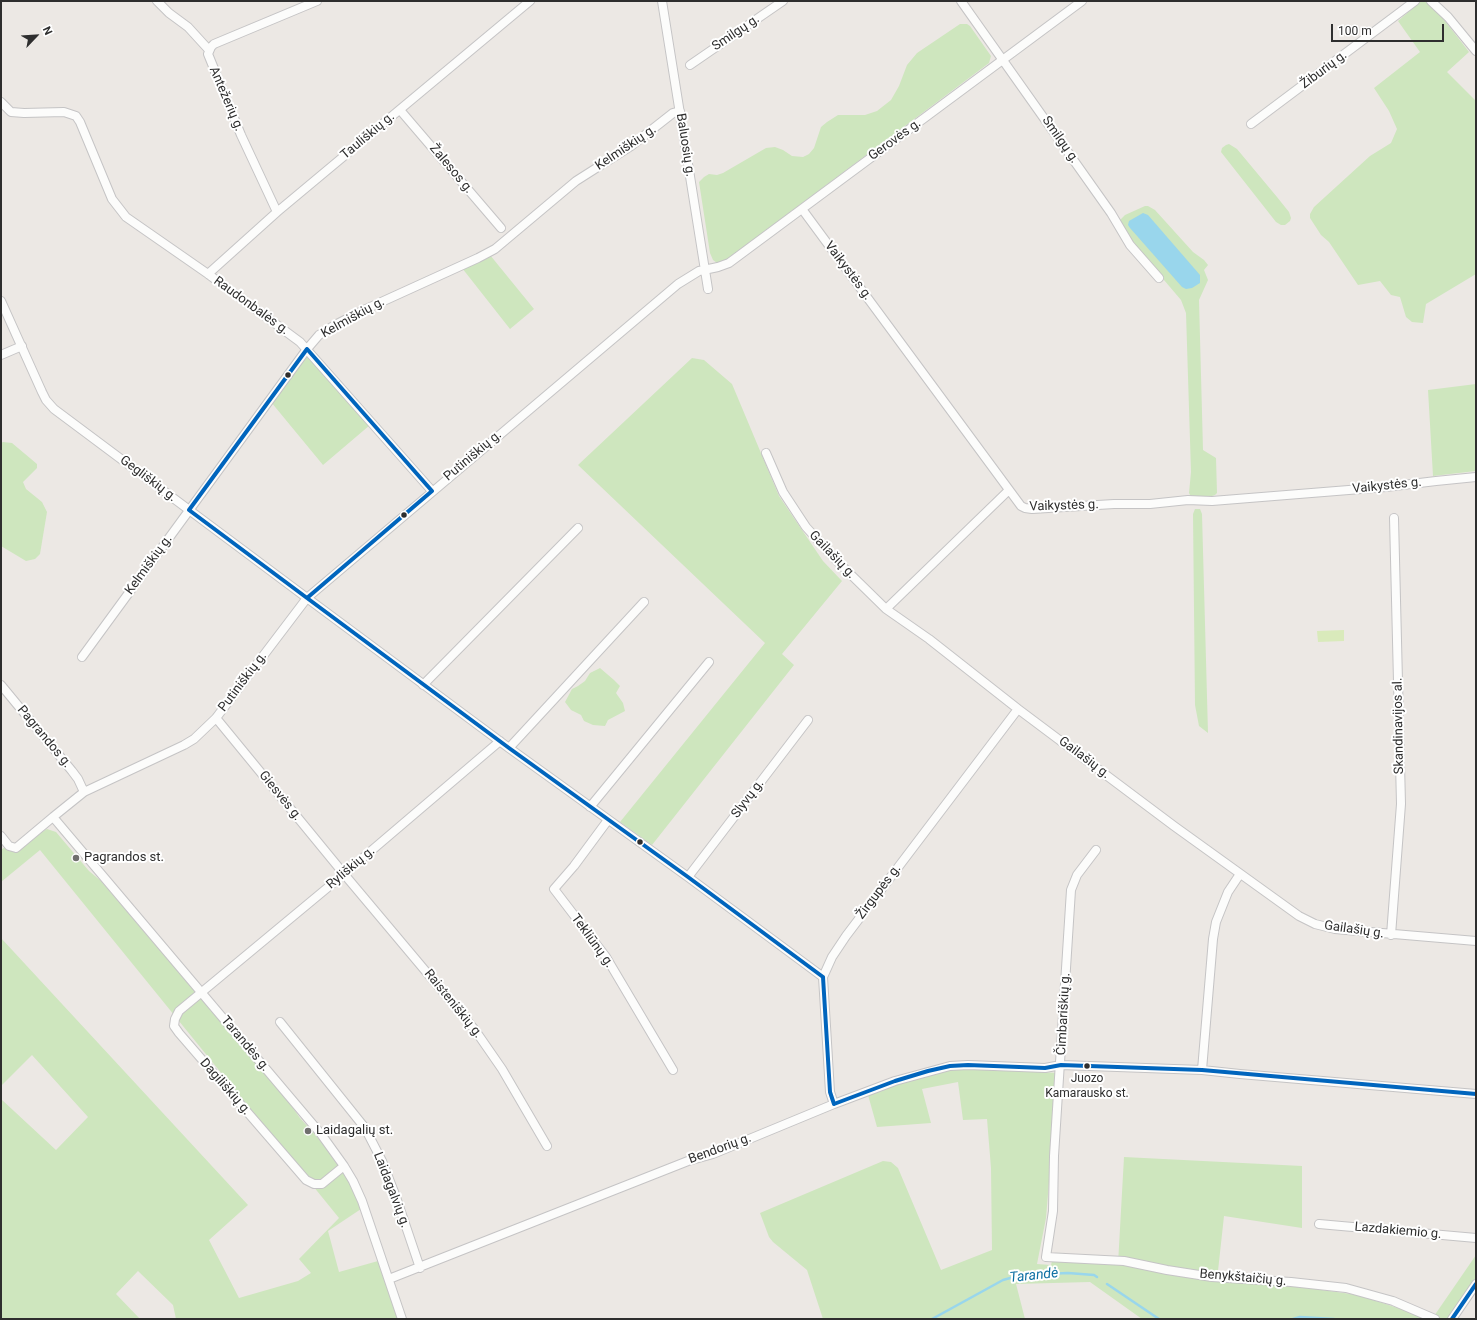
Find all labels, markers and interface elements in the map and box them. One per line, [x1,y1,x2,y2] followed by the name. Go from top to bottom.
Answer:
[709,11,763,55] street label: Smilgų g.
[16,16,56,56] north arrow
[1333,16,1446,42] scale bar
[40,24,55,37] text: N
[1338,24,1372,38] text: 100 m
[1298,47,1350,93] street label: Žiburių g.
[205,64,247,134] street label: Antežerių g.
[338,109,398,163] street label: Tauliškių g.
[672,112,698,178] street label: Baluosių g.
[1038,113,1082,167] street label: Smilgų g.
[866,116,924,164] street label: Gerovės g.
[593,122,659,174] street label: Kelmiškių g.
[426,141,476,197] street label: Žalesos g.
[821,239,875,303] street label: Vaikystės g.
[210,273,292,339] street label: Raudonbalės g.
[319,294,387,342] street label: Kelmiškių g.
[283,370,293,380] unlabelled marker
[441,427,505,485] street label: Putiniškių g.
[117,453,179,505] street label: Gegliškių g.
[1352,475,1422,497] street label: Vaikystės g.
[1029,497,1099,515] street label: Vaikystės g.
[399,510,409,520] unlabelled marker
[805,528,859,582] street label: Gailašių g.
[122,532,176,598] street label: Kelmiškių g.
[215,649,271,715] street label: Putiniškių g.
[1390,677,1408,775] street label: Skandinavijos al.
[13,703,75,771] street label: Pagrandos g.
[1055,734,1113,782] street label: Gailašių g.
[255,768,305,824] street label: Giesvės g.
[728,777,768,821] street label: Slyvų g.
[635,837,645,847] unlabelled marker
[324,843,378,893] street label: Ryliškių g.
[84,850,164,866] place label: Pagrandos st.
[71,853,81,863] marker: Pagrandos st.
[853,862,905,922] street label: Žirgupės g.
[567,911,617,971] street label: Tekliūnų g.
[1323,918,1385,942] street label: Gailašių g.
[421,966,485,1042] street label: Raisteniškių g.
[1054,972,1074,1056] street label: Čimbariškių g.
[217,1013,273,1075] street label: Tarandės g.
[196,1055,254,1119] street label: Dagiliškių g.
[1082,1061,1092,1071] marker: Juozo Kamarausko st.
[1045,1072,1129,1100] place label: Juozo Kamarausko st.
[316,1123,393,1139] place label: Laidagalių st.
[303,1126,313,1136] marker: Laidagalių st.
[687,1130,753,1168] street label: Bendorių g.
[369,1150,413,1230] street label: Laidagalvių g.
[1354,1219,1442,1243] street label: Lazdakiemio g.
[1009,1265,1059,1287] water label: Tarandė
[1199,1266,1287,1290] street label: Benykštaičių g.

